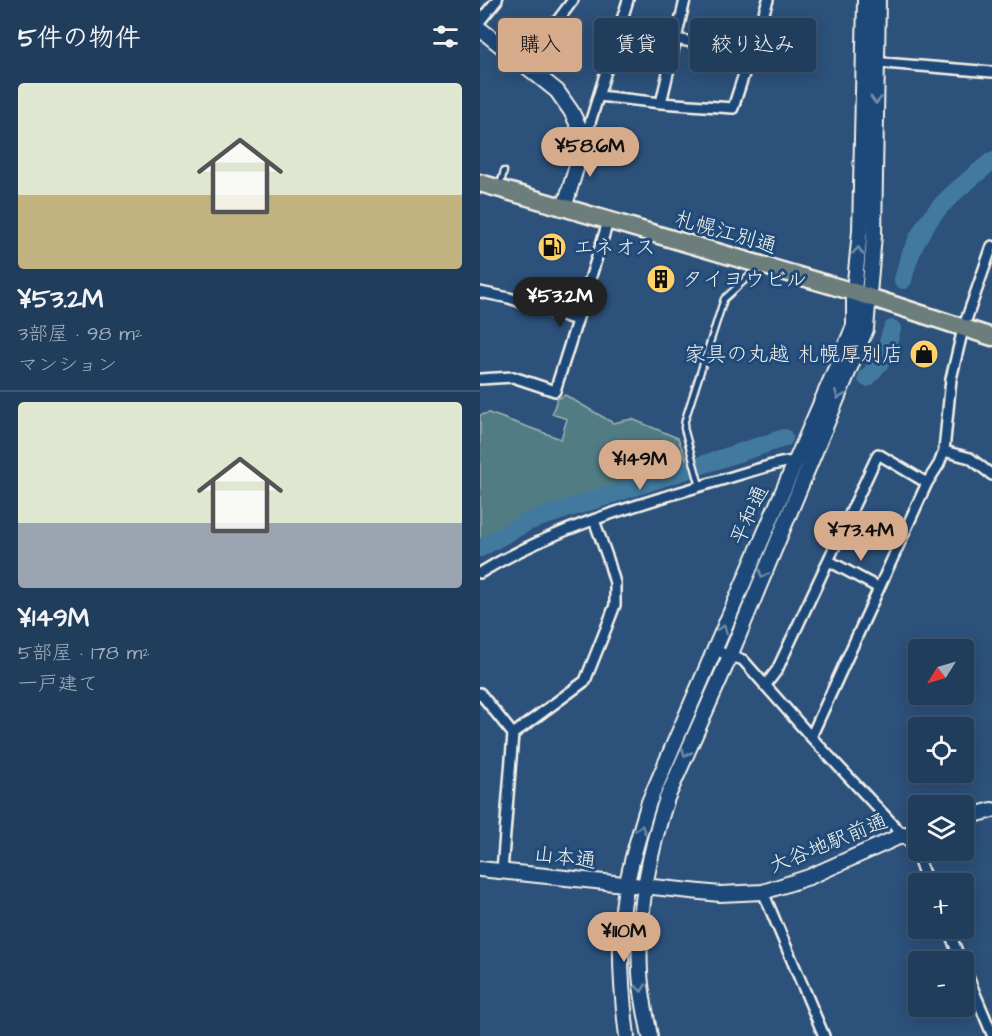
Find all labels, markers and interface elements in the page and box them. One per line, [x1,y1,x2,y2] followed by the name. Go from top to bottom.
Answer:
[498,18,582,72] chip: 購入
[594,18,678,72] chip: 賃貸
[690,18,816,72] chip: 絞り込み
[18,20,140,56] text: 5件の物件
[429,20,462,53] icon: filters
[870,96,883,105] one-way arrow
[186,122,294,230] icon: home
[541,127,639,178] pin: ¥58.6M
[555,132,625,160] text: ¥58.6M
[671,204,780,261] street label: 札幌江別通
[536,231,568,263] fuel station icon: エネオス
[573,233,656,262] place label: エネオス
[851,247,864,256] one-way arrow
[645,263,677,295] building icon: タイヨウビル
[682,265,807,294] place label: タイヨウビル
[511,277,609,328] pin: ¥53.2M
[18,281,104,317] text: ¥53.2M
[527,282,593,310] text: ¥53.2M
[18,320,142,348] text: 3部屋 · 98 m²
[908,338,940,370] shop icon: 家具の丸越 札幌厚別店
[685,340,903,369] place label: 家具の丸越 札幌厚別店
[18,351,117,379] text: マンション
[834,388,846,399] one-way arrow
[598,440,682,491] pin: ¥149M
[186,441,294,549] icon: home
[613,445,667,473] text: ¥149M
[723,481,776,550] street label: 平和通
[812,511,910,562] pin: ¥73.4M
[828,516,894,544] text: ¥73.4M
[758,568,770,579] one-way arrow
[18,600,89,636] text: ¥149M
[716,624,728,635] one-way arrow
[18,639,150,667] text: 5部屋 · 178 m²
[908,639,974,705] north arrow
[908,639,974,1017] map controls
[18,670,98,698] text: 一戸建て
[908,717,974,783] button: locate
[681,747,693,758] one-way arrow
[908,795,974,861] button: layers
[764,806,892,881] street label: 大谷地駅前通
[634,824,647,834] one-way arrow
[532,839,598,876] street label: 山本通
[908,873,974,939] button: +
[582,912,666,963] pin: ¥110M
[602,917,646,945] text: ¥110M
[908,951,974,1017] button: −
[634,983,647,992] one-way arrow

